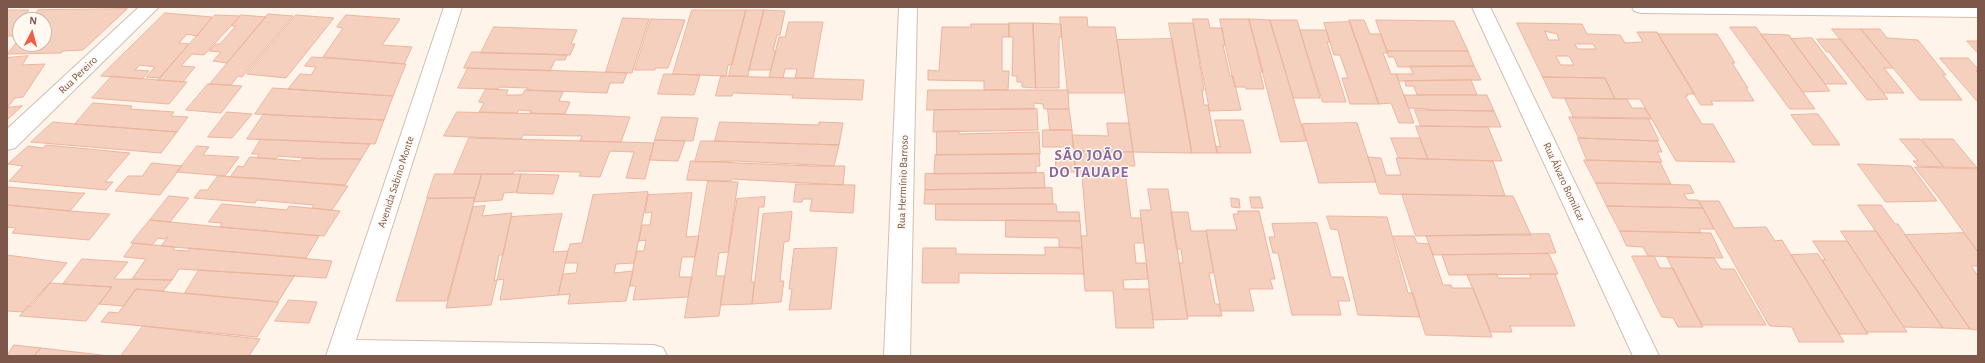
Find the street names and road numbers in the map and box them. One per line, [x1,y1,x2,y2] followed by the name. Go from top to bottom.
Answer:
[56,53,100,97] street label: Rua Pereiro
[375,134,417,230] street label: Avenida Sabino Monte
[895,135,911,229] street label: Rua Hermínio Barroso
[1540,140,1588,224] street label: Rua Álvaro Bomilcar

